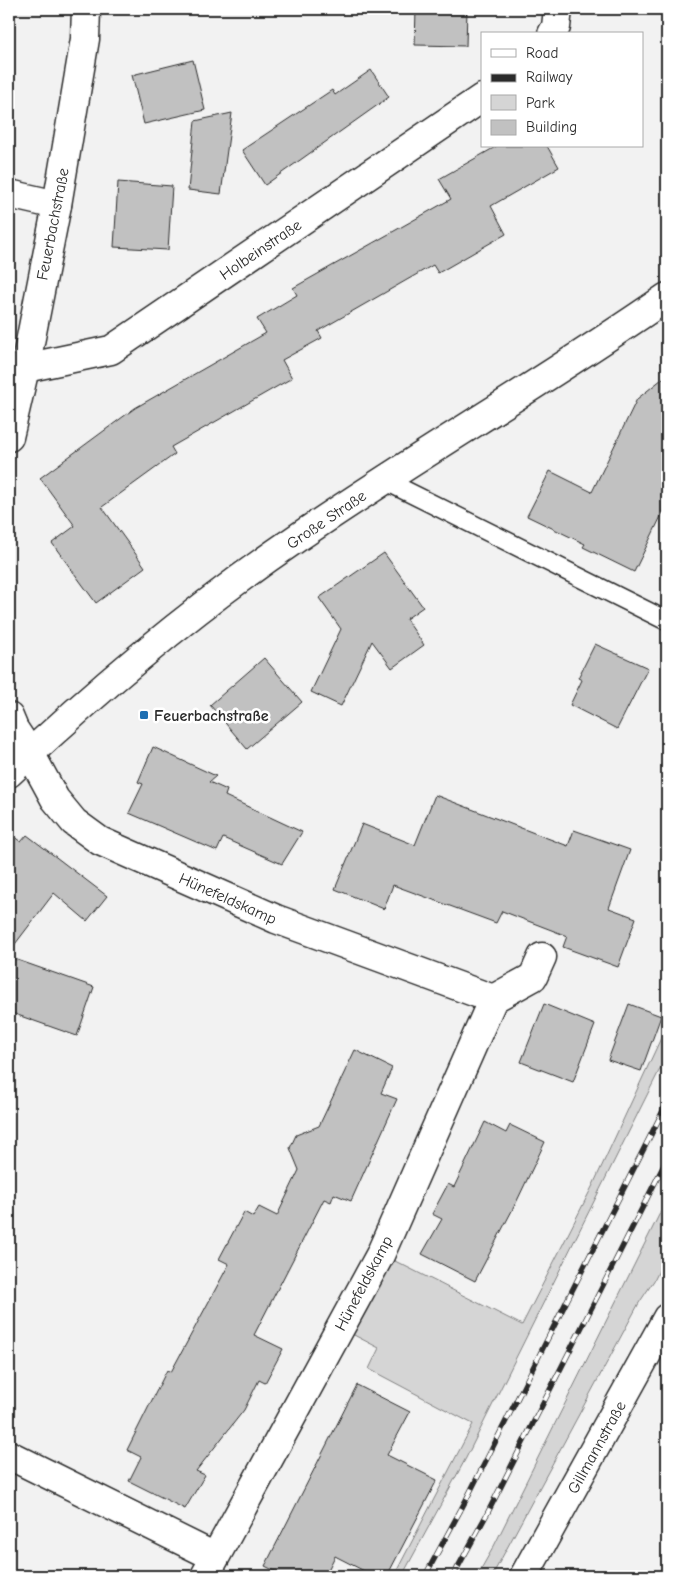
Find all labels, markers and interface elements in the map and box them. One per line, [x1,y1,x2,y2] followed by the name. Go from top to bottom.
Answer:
[481,32,644,148] legend
[526,44,558,62] text: Road
[526,68,573,86] text: Railway
[526,94,555,112] text: Park
[526,118,577,136] text: Building
[33,167,73,282] street label: Feuerbachstraße
[216,216,305,284] street label: Holbeinstraße
[283,487,370,553] street label: Große Straße
[154,707,269,725] place label: Feuerbachstraße
[138,709,150,721] marker: Feuerbachstraße
[176,869,279,928] street label: Hünefeldskamp
[331,1233,396,1334] street label: Hünefeldskamp
[564,1398,630,1497] street label: Gillmannstraße

